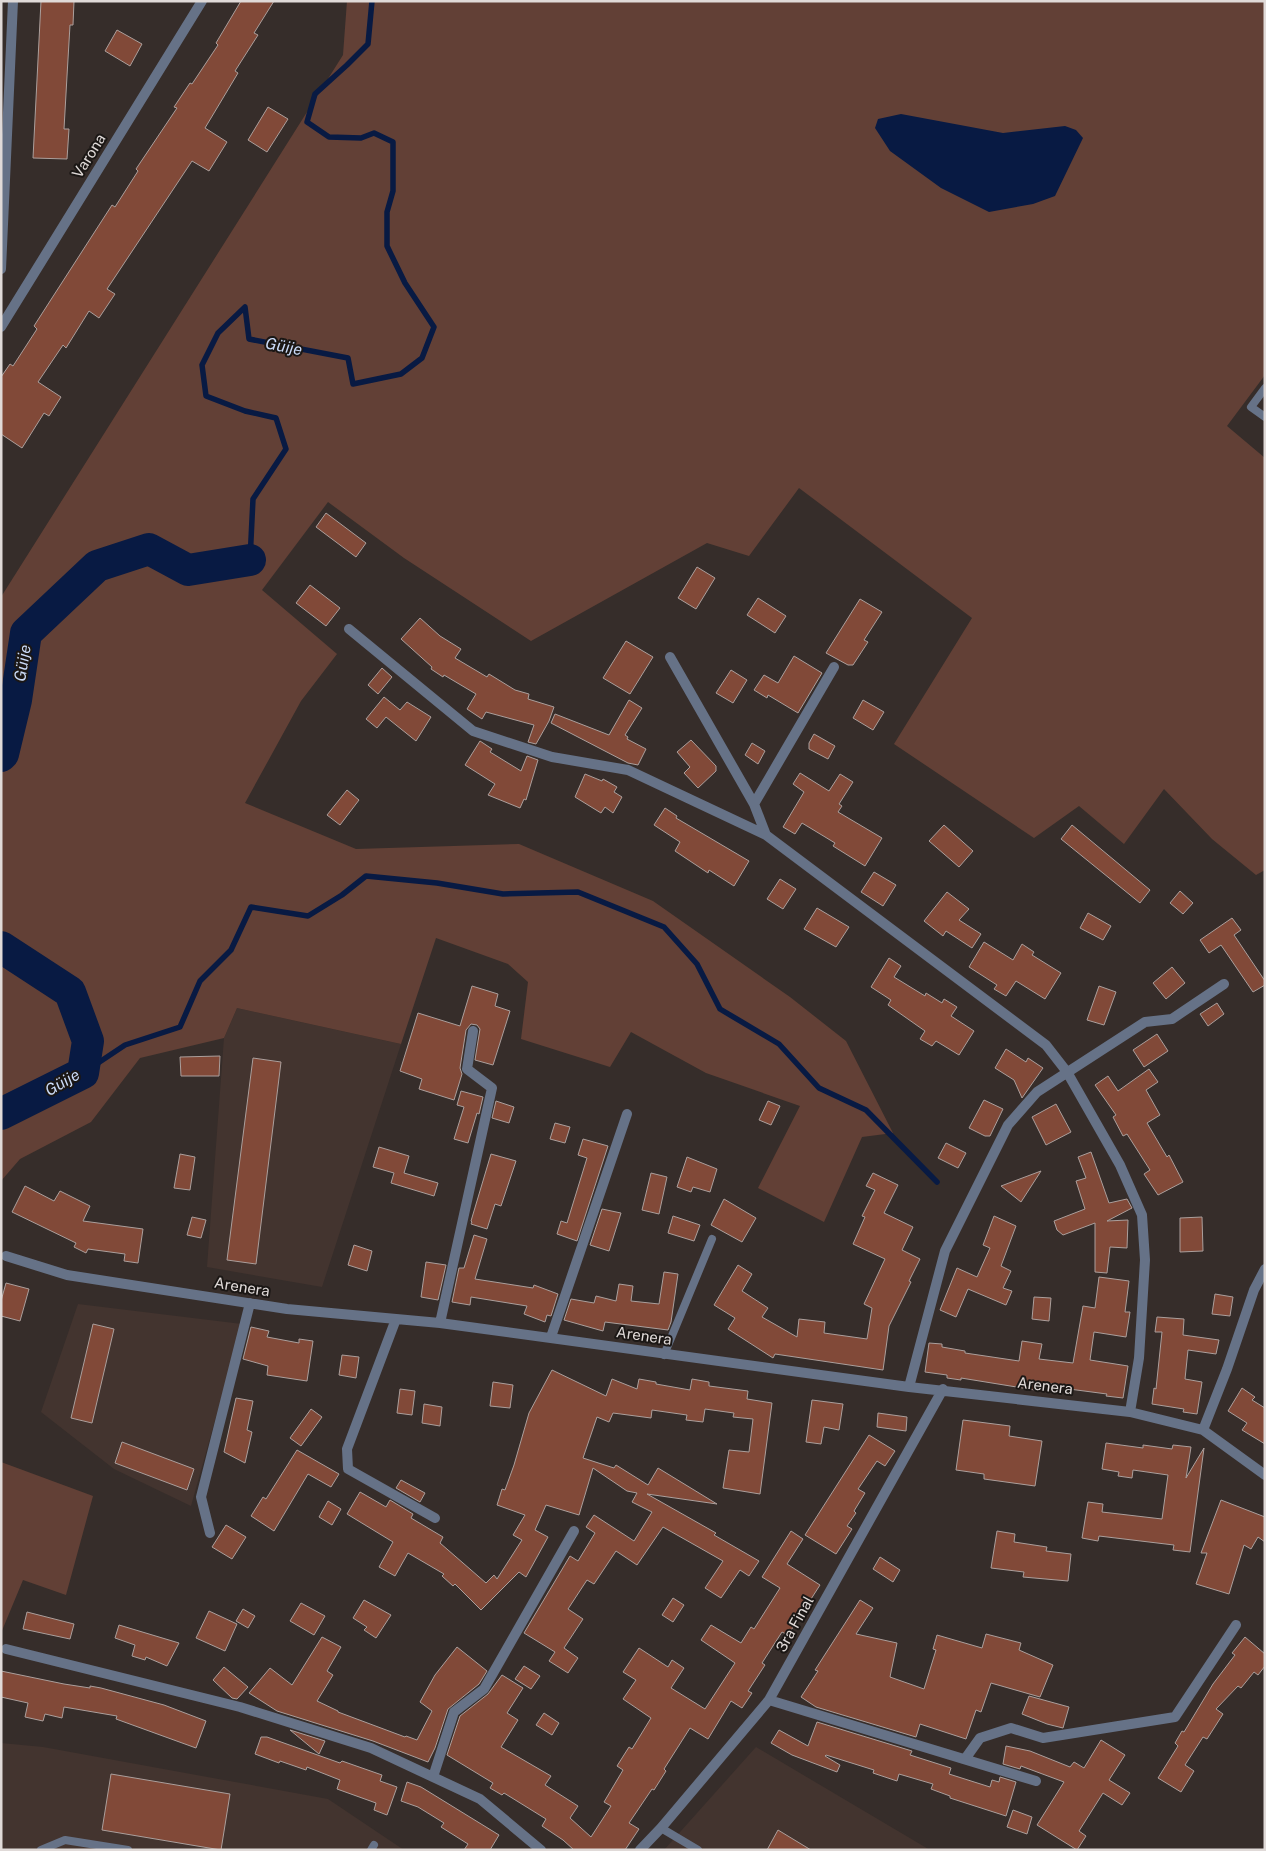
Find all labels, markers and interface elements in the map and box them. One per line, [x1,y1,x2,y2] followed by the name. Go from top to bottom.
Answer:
[68,130,109,181] street label: Varona
[264,334,304,359] water label: Güije
[10,643,35,683] water label: Güije
[41,1065,83,1100] water label: Güije
[213,1274,271,1299] street label: Arenera
[615,1323,673,1348] street label: Arenera
[1016,1374,1074,1397] street label: Arenera
[772,1593,817,1655] street label: 3ra Final

